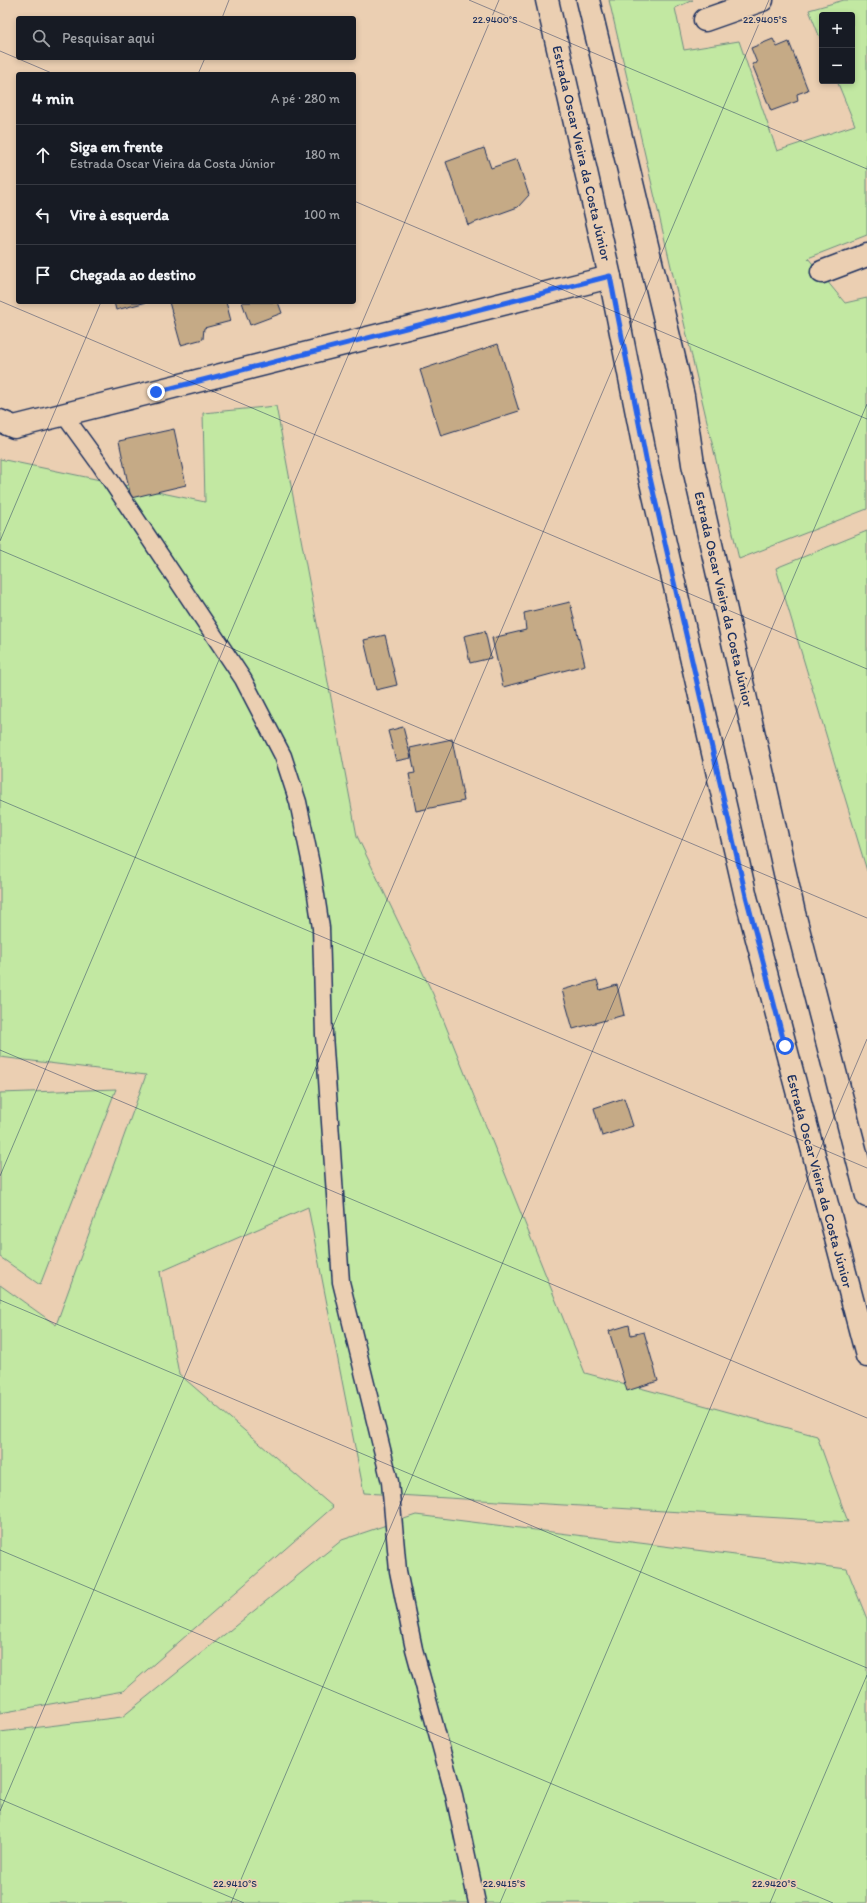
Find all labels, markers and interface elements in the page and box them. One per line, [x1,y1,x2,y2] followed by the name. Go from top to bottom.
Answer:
[819,12,855,84] map controls
[819,12,855,48] button: +
[472,13,518,26] text: 22.9400°S
[743,13,787,26] text: 22.9405°S
[16,16,356,60] search box
[30,27,52,49] icon: search
[62,29,155,47] text: Pesquisar aqui
[548,44,615,263] street label: Estrada Oscar Vieira da Costa Júnior
[819,48,855,84] button: −
[32,88,74,108] text: 4 min
[271,91,340,106] text: A pé · 280 m
[70,138,163,156] text: Siga em frente
[32,144,54,166] icon: ahead
[305,147,340,162] text: 180 m
[70,156,275,171] text: Estrada Oscar Vieira da Costa Júnior
[32,204,54,226] icon: left
[70,206,169,224] text: Vire à esquerda
[304,207,340,222] text: 100 m
[32,264,54,286] icon: arrive
[70,266,196,284] text: Chegada ao destino
[147,383,165,401] route end
[690,490,757,709] street label: Estrada Oscar Vieira da Costa Júnior
[776,1037,794,1055] route start
[783,1072,856,1290] street label: Estrada Oscar Vieira da Costa Júnior
[213,1877,257,1890] text: 22.9410°S
[483,1877,526,1890] text: 22.9415°S
[752,1877,796,1890] text: 22.9420°S

